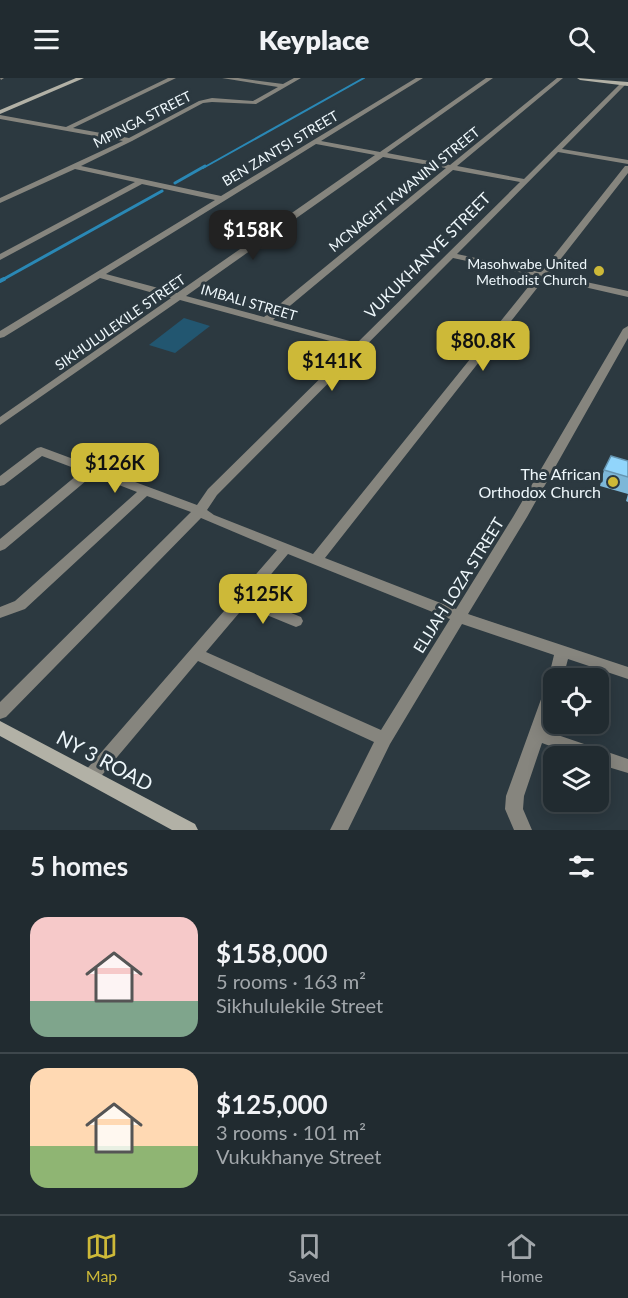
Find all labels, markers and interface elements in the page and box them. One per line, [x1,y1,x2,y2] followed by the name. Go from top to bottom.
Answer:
[30,23,63,56] icon: menu
[259,23,369,56] text: Keyplace
[565,23,598,56] icon: search
[90,87,195,151] street label: MPINGA STREET
[219,106,342,189] street label: BEN ZANTSI STREET
[325,122,483,255] street label: MCNAGHT KWANINI STREET
[360,188,494,322] street label: VUKUKHANYE STREET
[211,210,295,261] pin: $158K
[223,217,283,241] text: $158K
[467,255,587,288] place label: Masohwabe United Methodist Church
[592,264,606,278] marker: Masohwabe United Methodist Church
[52,270,189,374] street label: SIKHULULEKILE STREET
[199,280,300,324] street label: IMBALI STREET
[434,321,532,372] pin: $80.8K
[451,328,515,352] text: $80.8K
[290,341,374,392] pin: $141K
[302,348,362,372] text: $141K
[73,443,157,494] pin: $126K
[85,450,145,474] text: $126K
[478,464,601,501] place label: The African Orthodox Church
[606,475,620,489] marker: The African Orthodox Church
[409,513,508,656] street label: ELIJAH LOZA STREET
[221,574,305,625] pin: $125K
[233,581,293,605] text: $125K
[543,668,609,812] map controls
[543,668,609,734] button: locate
[53,725,157,795] street label: NY 3 ROAD
[543,746,609,812] button: layers
[30,850,128,882] text: 5 homes
[565,850,598,883] icon: filters
[216,937,328,969] text: $158,000
[78,941,150,1013] icon: home
[216,969,366,993] text: 5 rooms · 163 m²
[216,993,383,1017] text: Sikhululekile Street
[216,1088,328,1120] text: $125,000
[78,1092,150,1164] icon: home
[216,1120,366,1144] text: 3 rooms · 101 m²
[216,1144,382,1168] text: Vukukhanye Street
[85,1230,118,1285] tab: Map
[288,1230,330,1285] tab: Saved
[500,1230,543,1285] tab: Home

